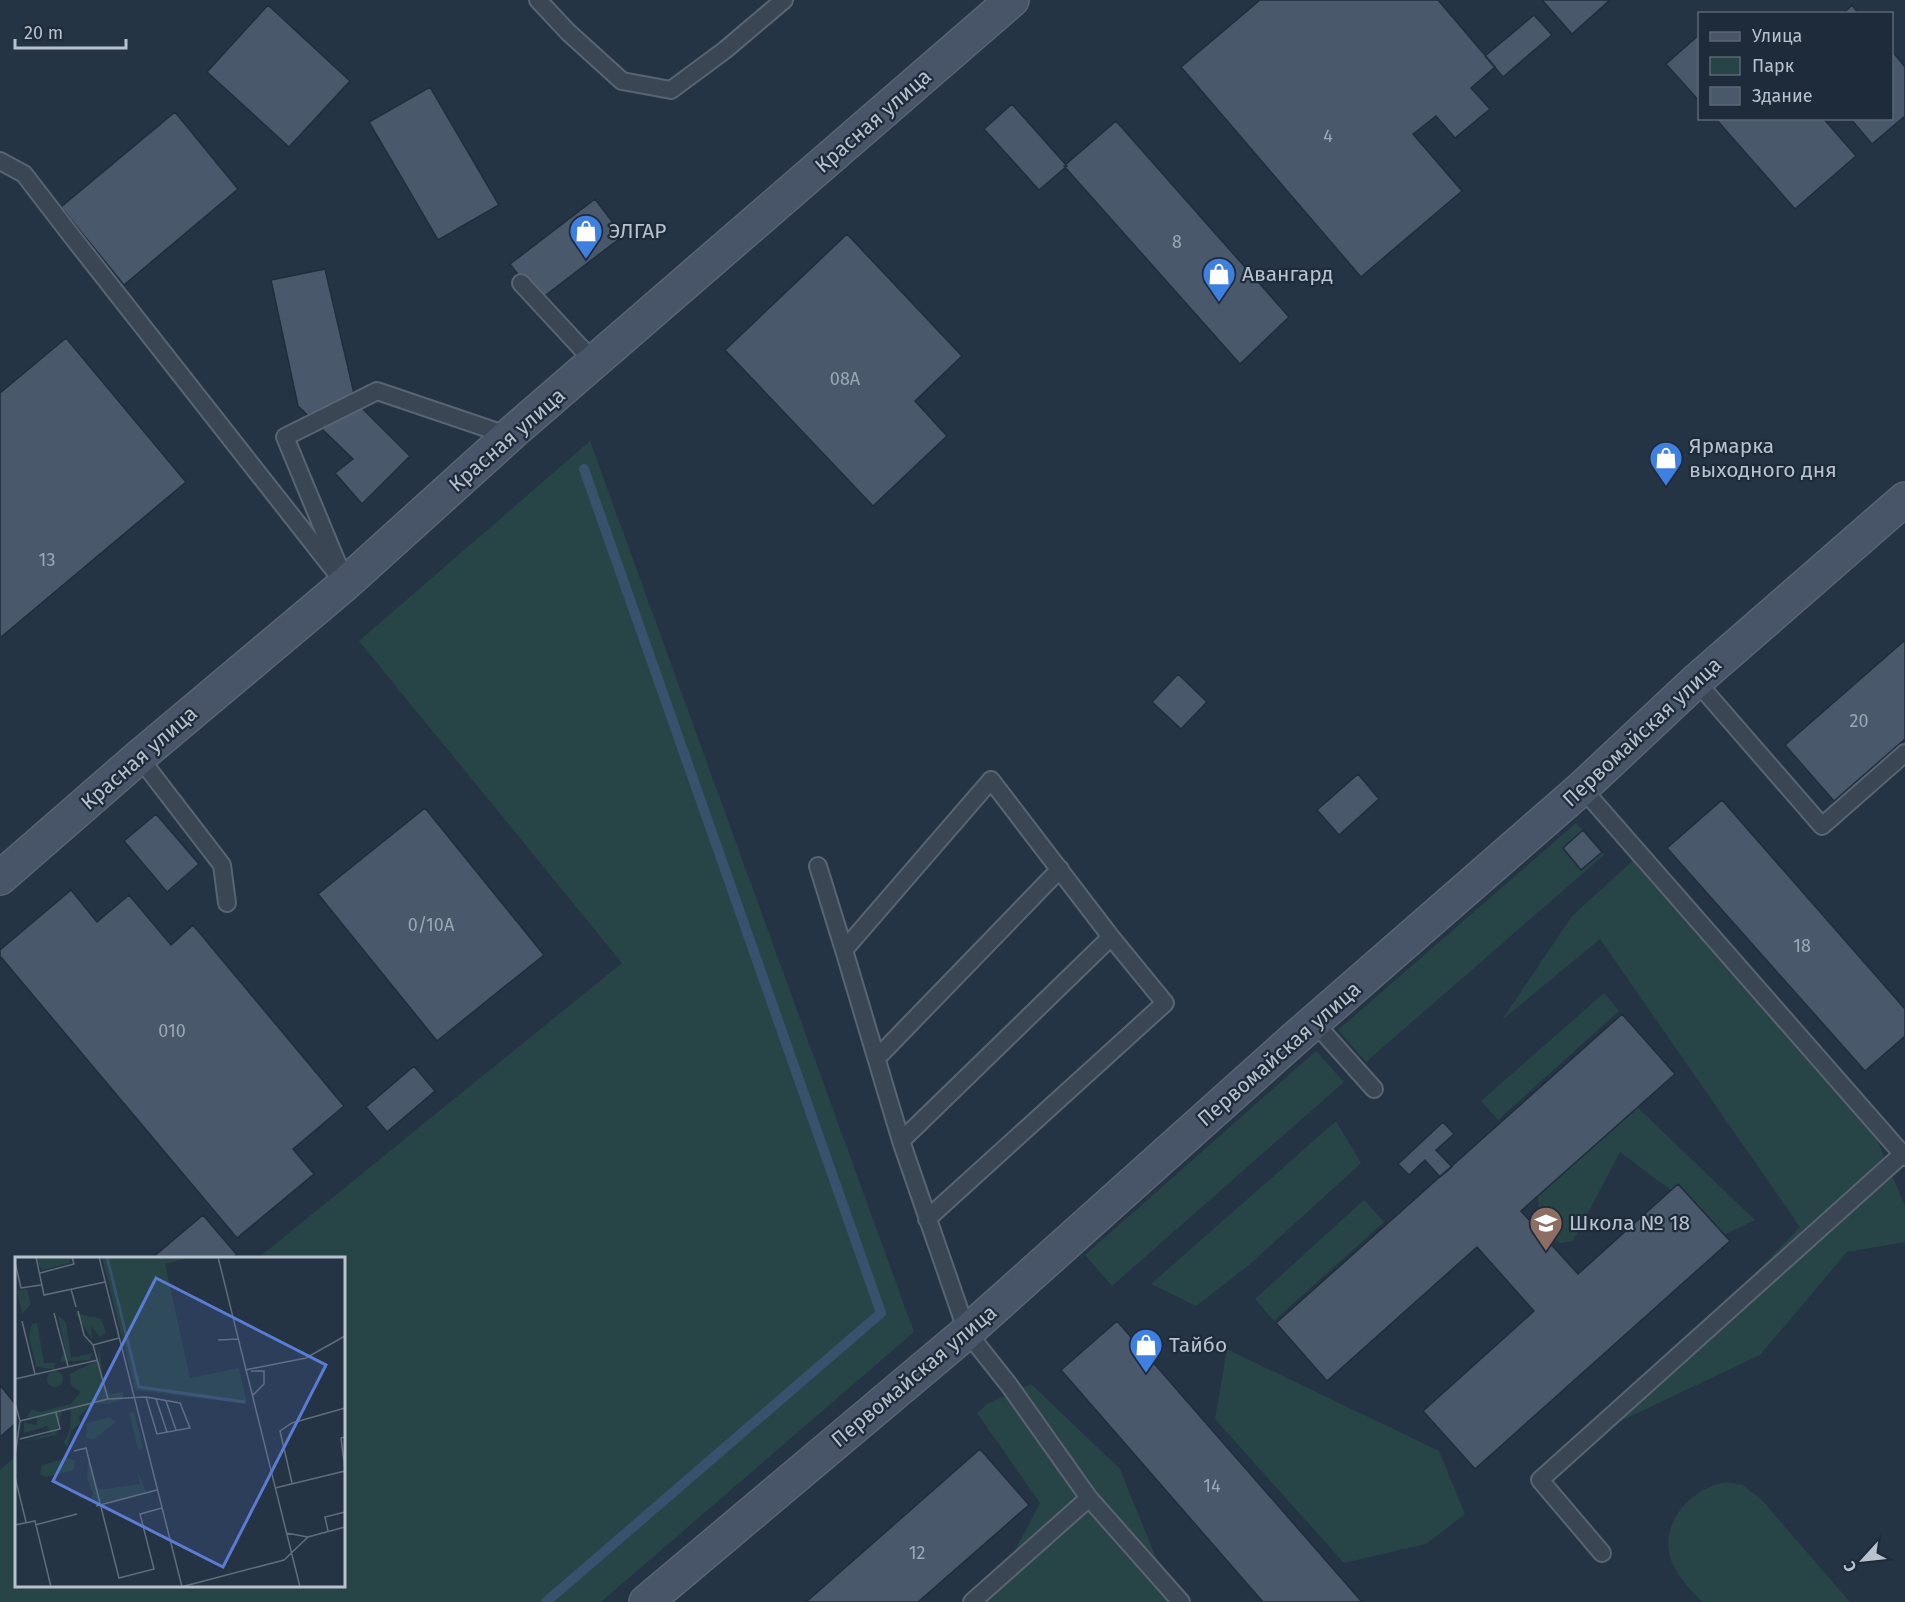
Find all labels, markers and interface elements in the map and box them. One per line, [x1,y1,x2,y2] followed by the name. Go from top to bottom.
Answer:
[15,12,126,50] scale bar
[1698,12,1893,120] legend
[24,22,63,44] text: 20 m
[1752,25,1802,47] text: Улица
[1752,55,1795,77] text: Парк
[810,63,936,179] street label: Красная улица
[1752,85,1813,107] text: Здание
[1323,125,1333,147] house number: 4
[568,213,604,260] shop icon: ЭЛГАР
[609,218,667,244] place label: ЭЛГАР
[1172,231,1182,253] house number: 8
[1201,256,1237,303] shop icon: Авангард
[1242,261,1333,287] place label: Авангард
[830,368,861,390] house number: 08А
[444,382,570,498] street label: Красная улица
[1689,433,1837,483] place label: Ярмарка выходного дня
[1648,440,1684,487] shop icon: Ярмарка выходного дня
[39,549,55,571] house number: 13
[1557,652,1727,812] street label: Первомайская улица
[76,700,202,816] street label: Красная улица
[1850,710,1868,732] house number: 20
[408,914,455,936] house number: 0/10А
[1793,935,1811,957] house number: 18
[1192,976,1366,1132] street label: Первомайская улица
[158,1020,186,1042] house number: 010
[1528,1205,1564,1252] school or university icon: Школа № 18
[1569,1210,1690,1236] place label: Школа № 18
[15,1257,345,1587] inset map
[826,1299,1002,1453] street label: Первомайская улица
[1128,1327,1164,1374] shop icon: Тайбо
[1169,1332,1227,1358] place label: Тайбо
[1203,1475,1221,1497] house number: 14
[1833,1530,1893,1590] north arrow
[909,1542,925,1564] house number: 12
[1839,1557,1861,1575] text: С

